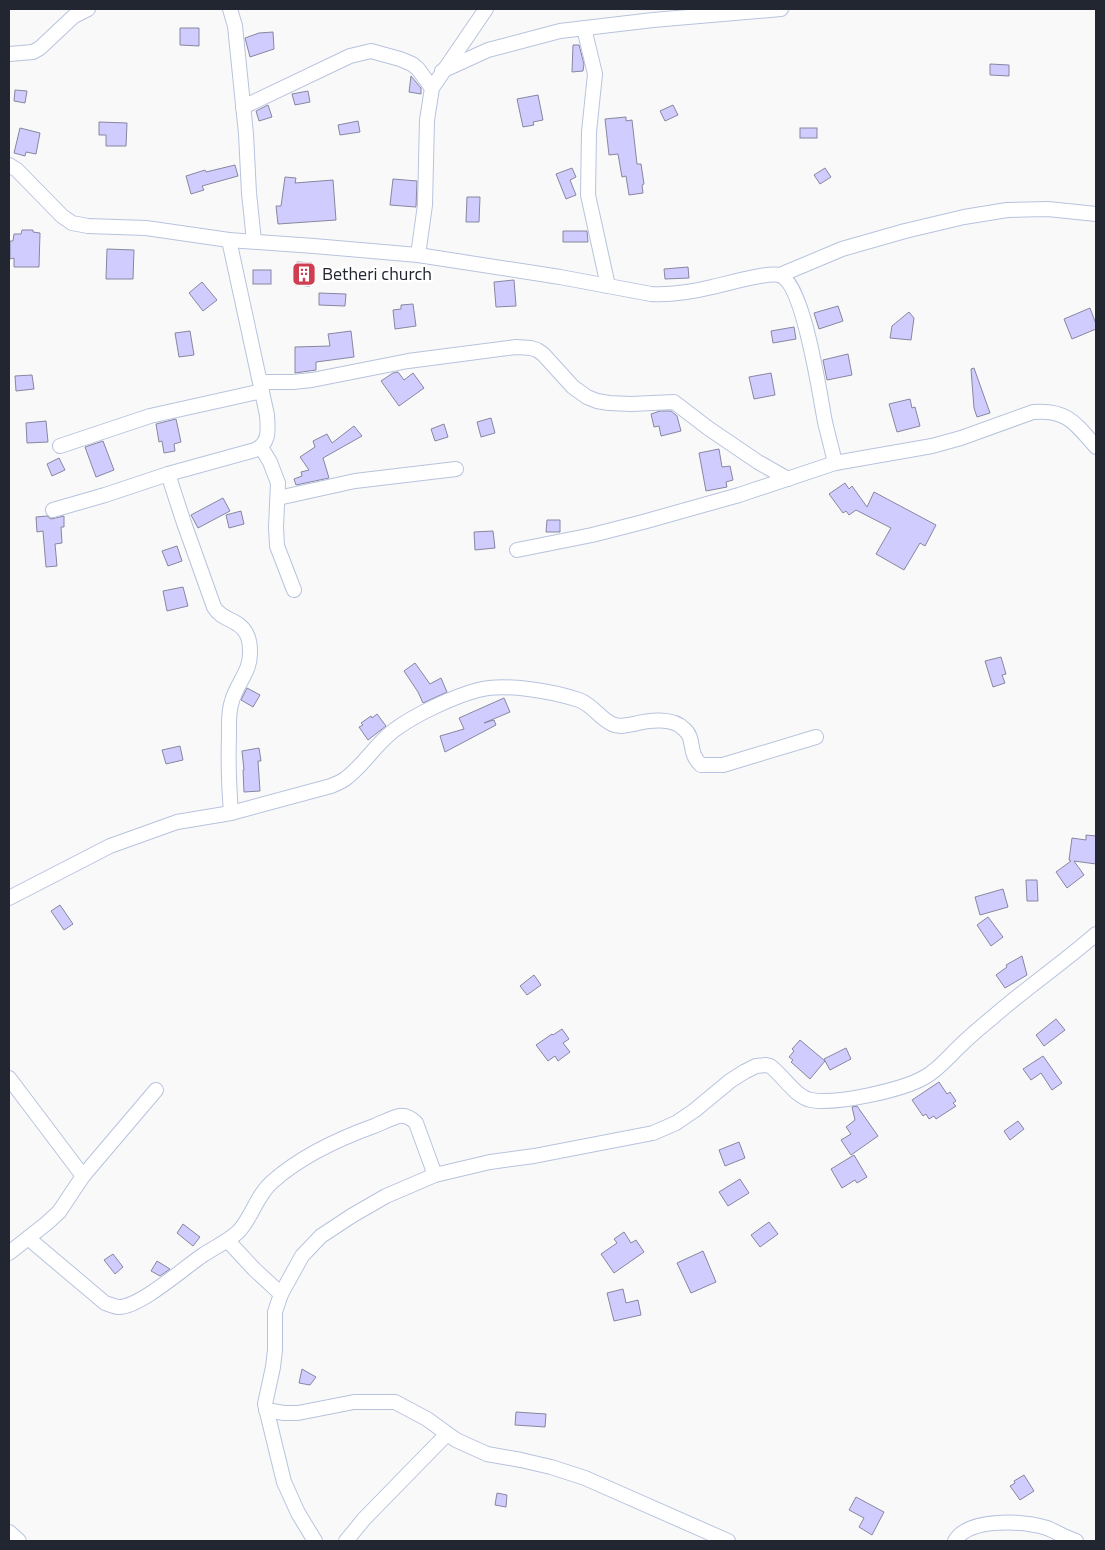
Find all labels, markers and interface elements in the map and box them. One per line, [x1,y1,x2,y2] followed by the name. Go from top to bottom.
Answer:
[322,260,432,287] place label: Betheri church
[291,261,317,287] building icon: Betheri church

